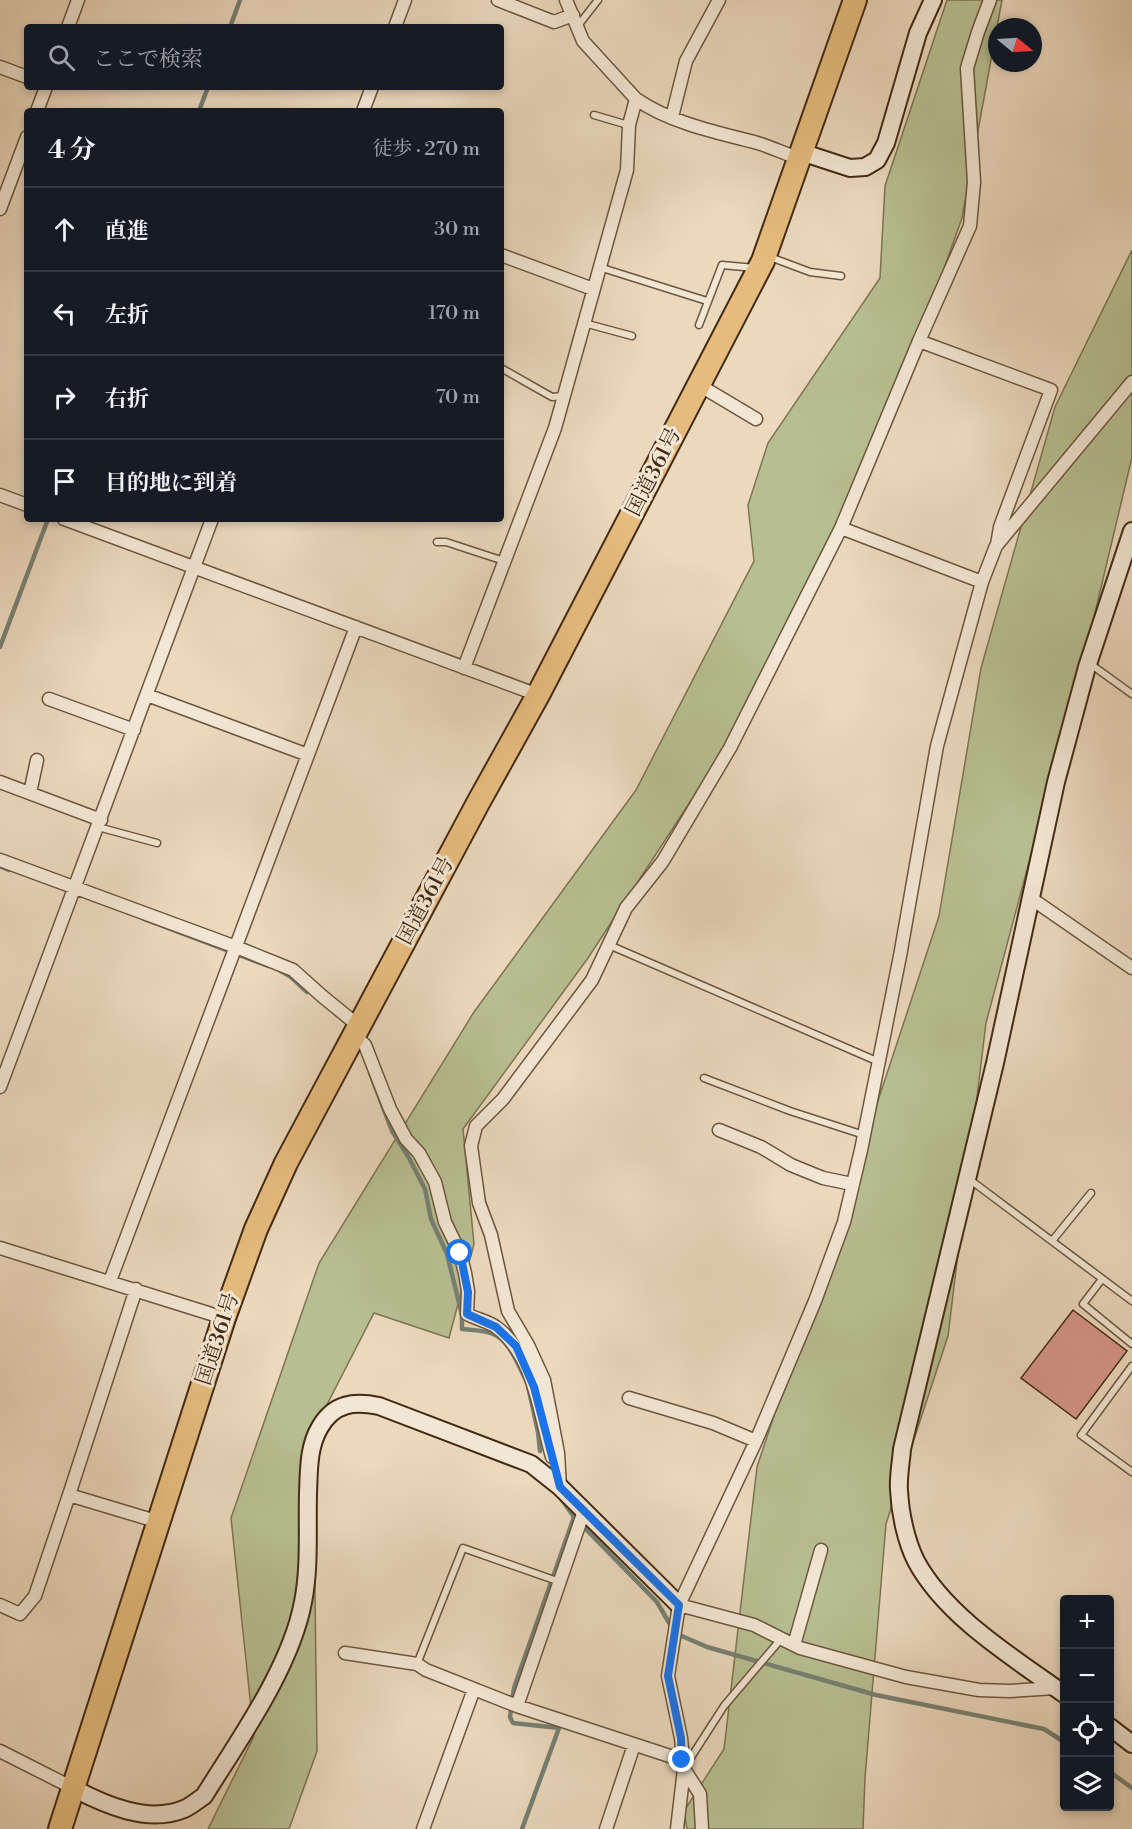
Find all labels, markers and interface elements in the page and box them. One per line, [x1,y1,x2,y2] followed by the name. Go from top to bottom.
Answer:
[988,18,1042,72] north arrow
[24,24,504,90] search box
[45,41,78,74] icon: search
[93,46,203,73] text: ここで検索
[48,134,96,166] text: 4 分
[373,137,480,162] text: 徒歩 · 270 m
[48,213,81,246] icon: ahead
[434,217,480,242] text: 30 m
[105,218,149,245] text: 直進
[48,297,81,330] icon: left
[428,301,480,326] text: 170 m
[105,302,149,329] text: 左折
[48,381,81,414] icon: right
[436,385,480,410] text: 70 m
[105,386,149,413] text: 右折
[621,423,687,521] street label: 国道361号
[48,465,81,498] icon: arrive
[105,470,237,497] text: 目的地に到着
[392,853,460,949] street label: 国道361号
[446,1239,472,1265] route start
[191,1289,245,1389] street label: 国道361号
[1060,1595,1114,1811] map controls
[1060,1595,1114,1649] button: +
[1060,1649,1114,1703] button: −
[1060,1703,1114,1757] button: locate
[668,1746,694,1772] route end
[1060,1757,1114,1811] button: layers

